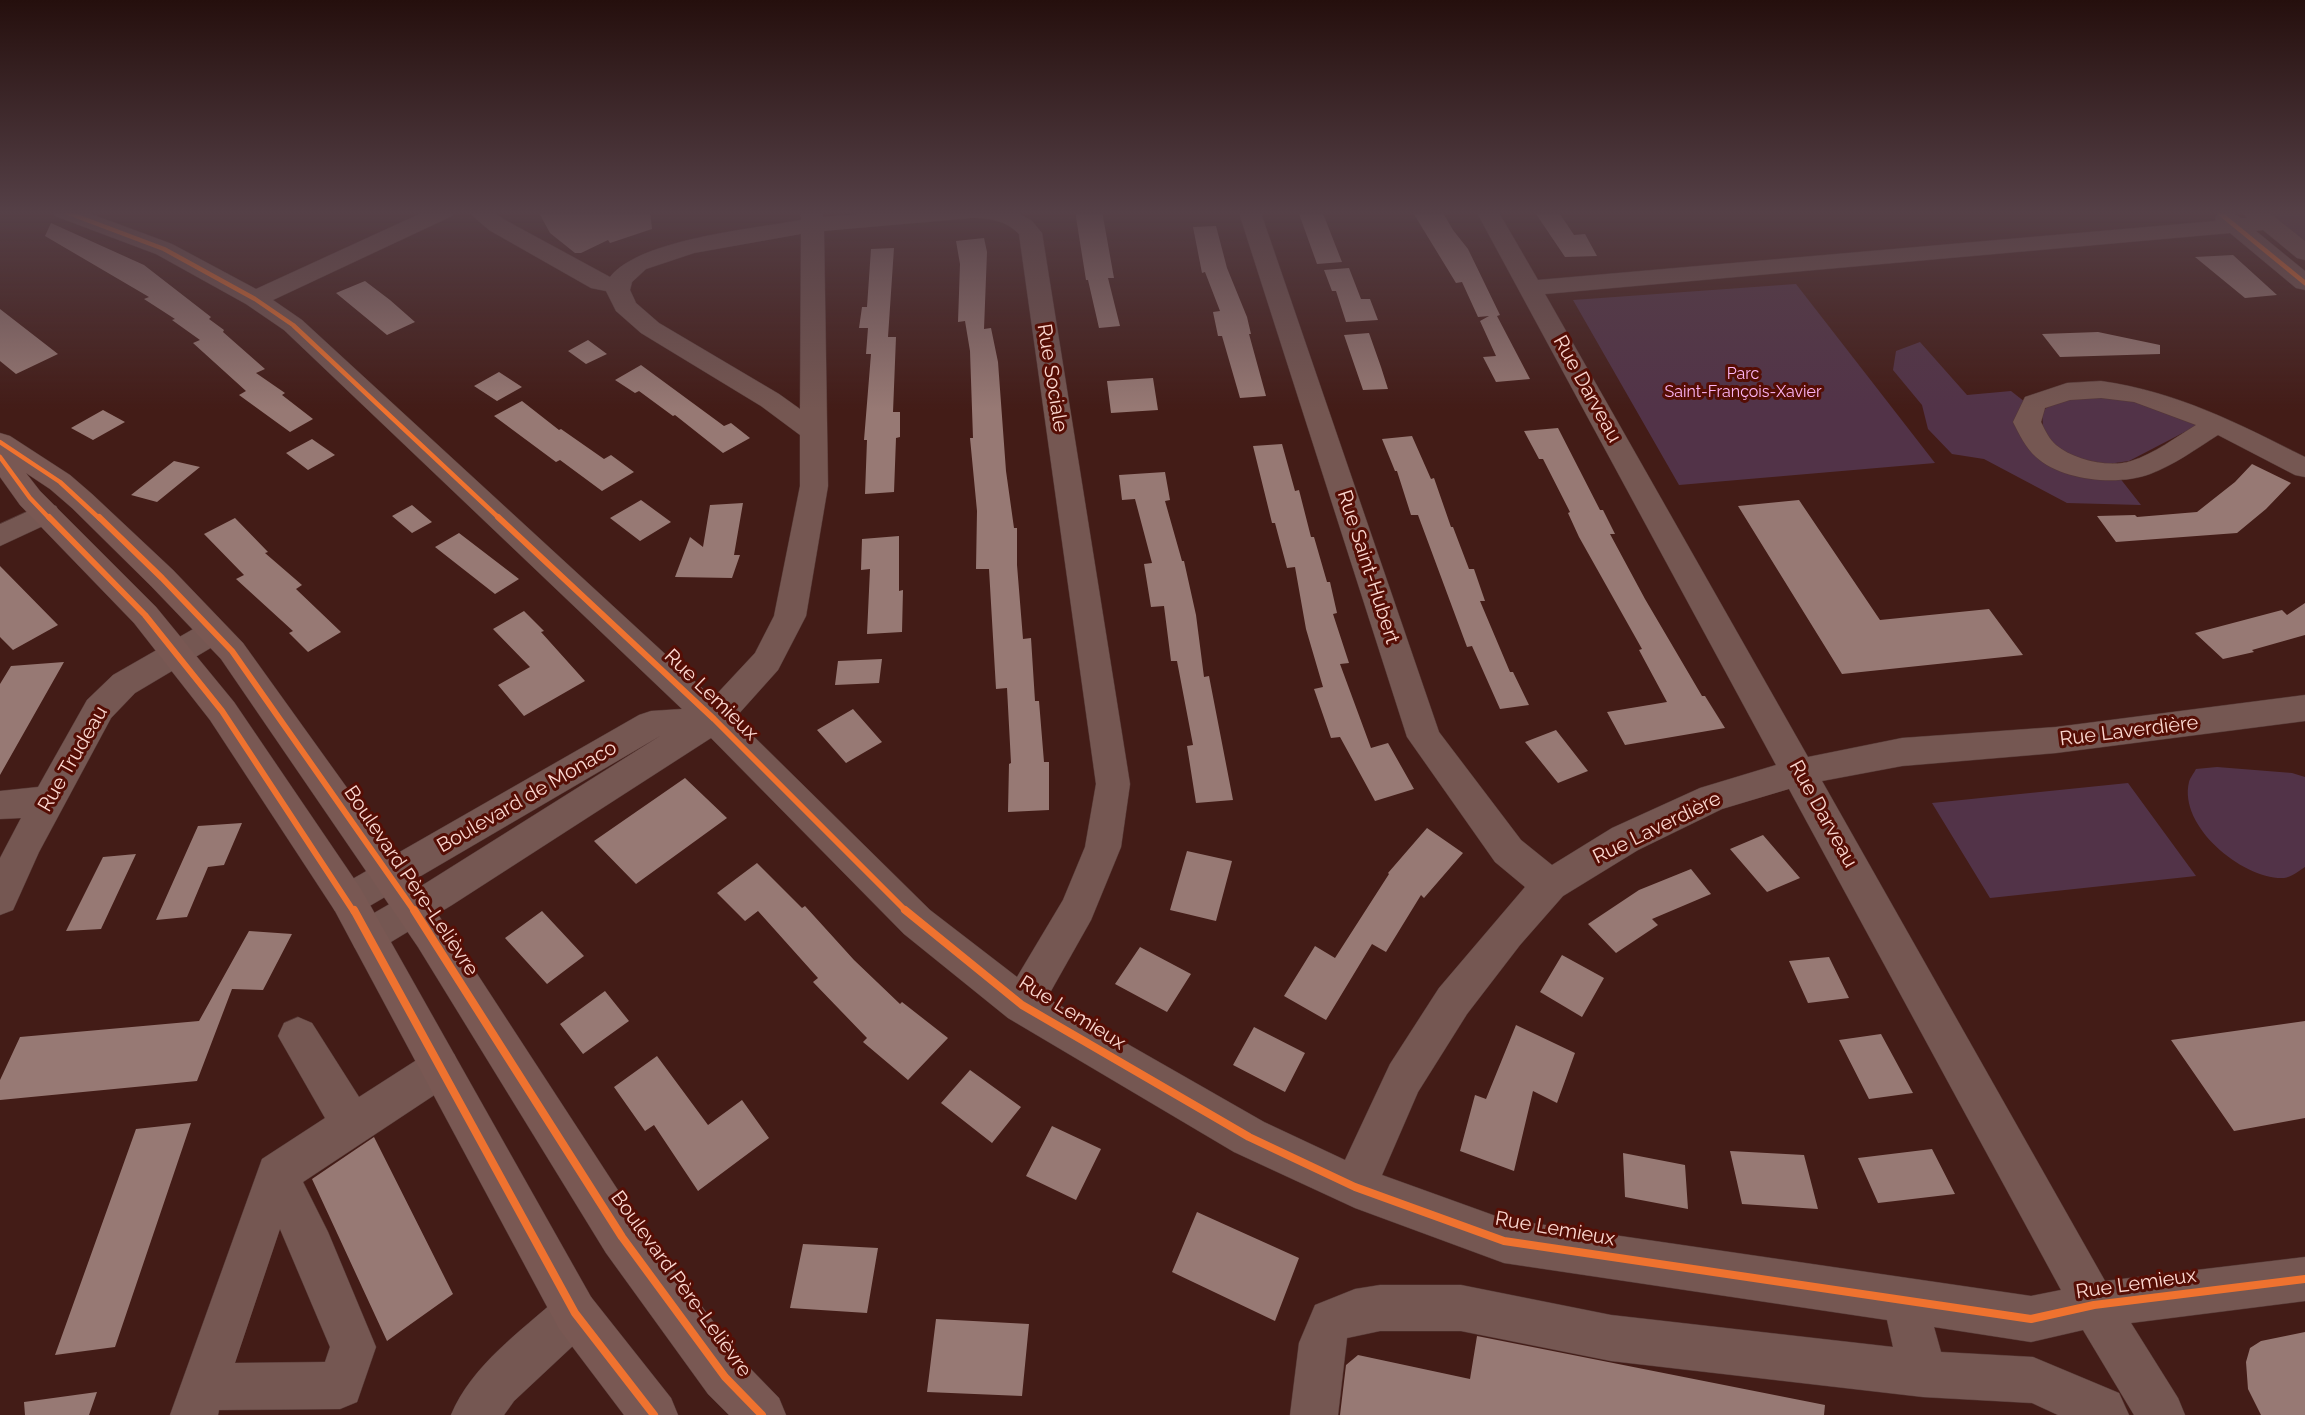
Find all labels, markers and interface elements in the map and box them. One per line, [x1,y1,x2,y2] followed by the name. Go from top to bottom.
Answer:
[1032,322,1072,434] street label: Rue Sociale
[1548,331,1626,447] street label: Rue Darveau
[1664,364,1822,402] park label: Parc Saint-François-Xavier
[1332,487,1404,647] street label: Rue Saint-Hubert
[659,644,763,746] street label: Rue Lemieux
[33,702,113,816] street label: Rue Trudeau
[2058,711,2200,751] street label: Rue Laverdière
[433,736,621,858] street label: Boulevard de Monaco
[1784,756,1862,872] street label: Rue Darveau
[338,781,484,981] street label: Boulevard Père-Lelièvre
[1589,787,1725,869] street label: Rue Laverdière
[1014,971,1130,1055] street label: Rue Lemieux
[605,1186,757,1382] street label: Boulevard Père-Lelièvre
[1493,1207,1617,1251] street label: Rue Lemieux
[2074,1264,2198,1304] street label: Rue Lemieux

